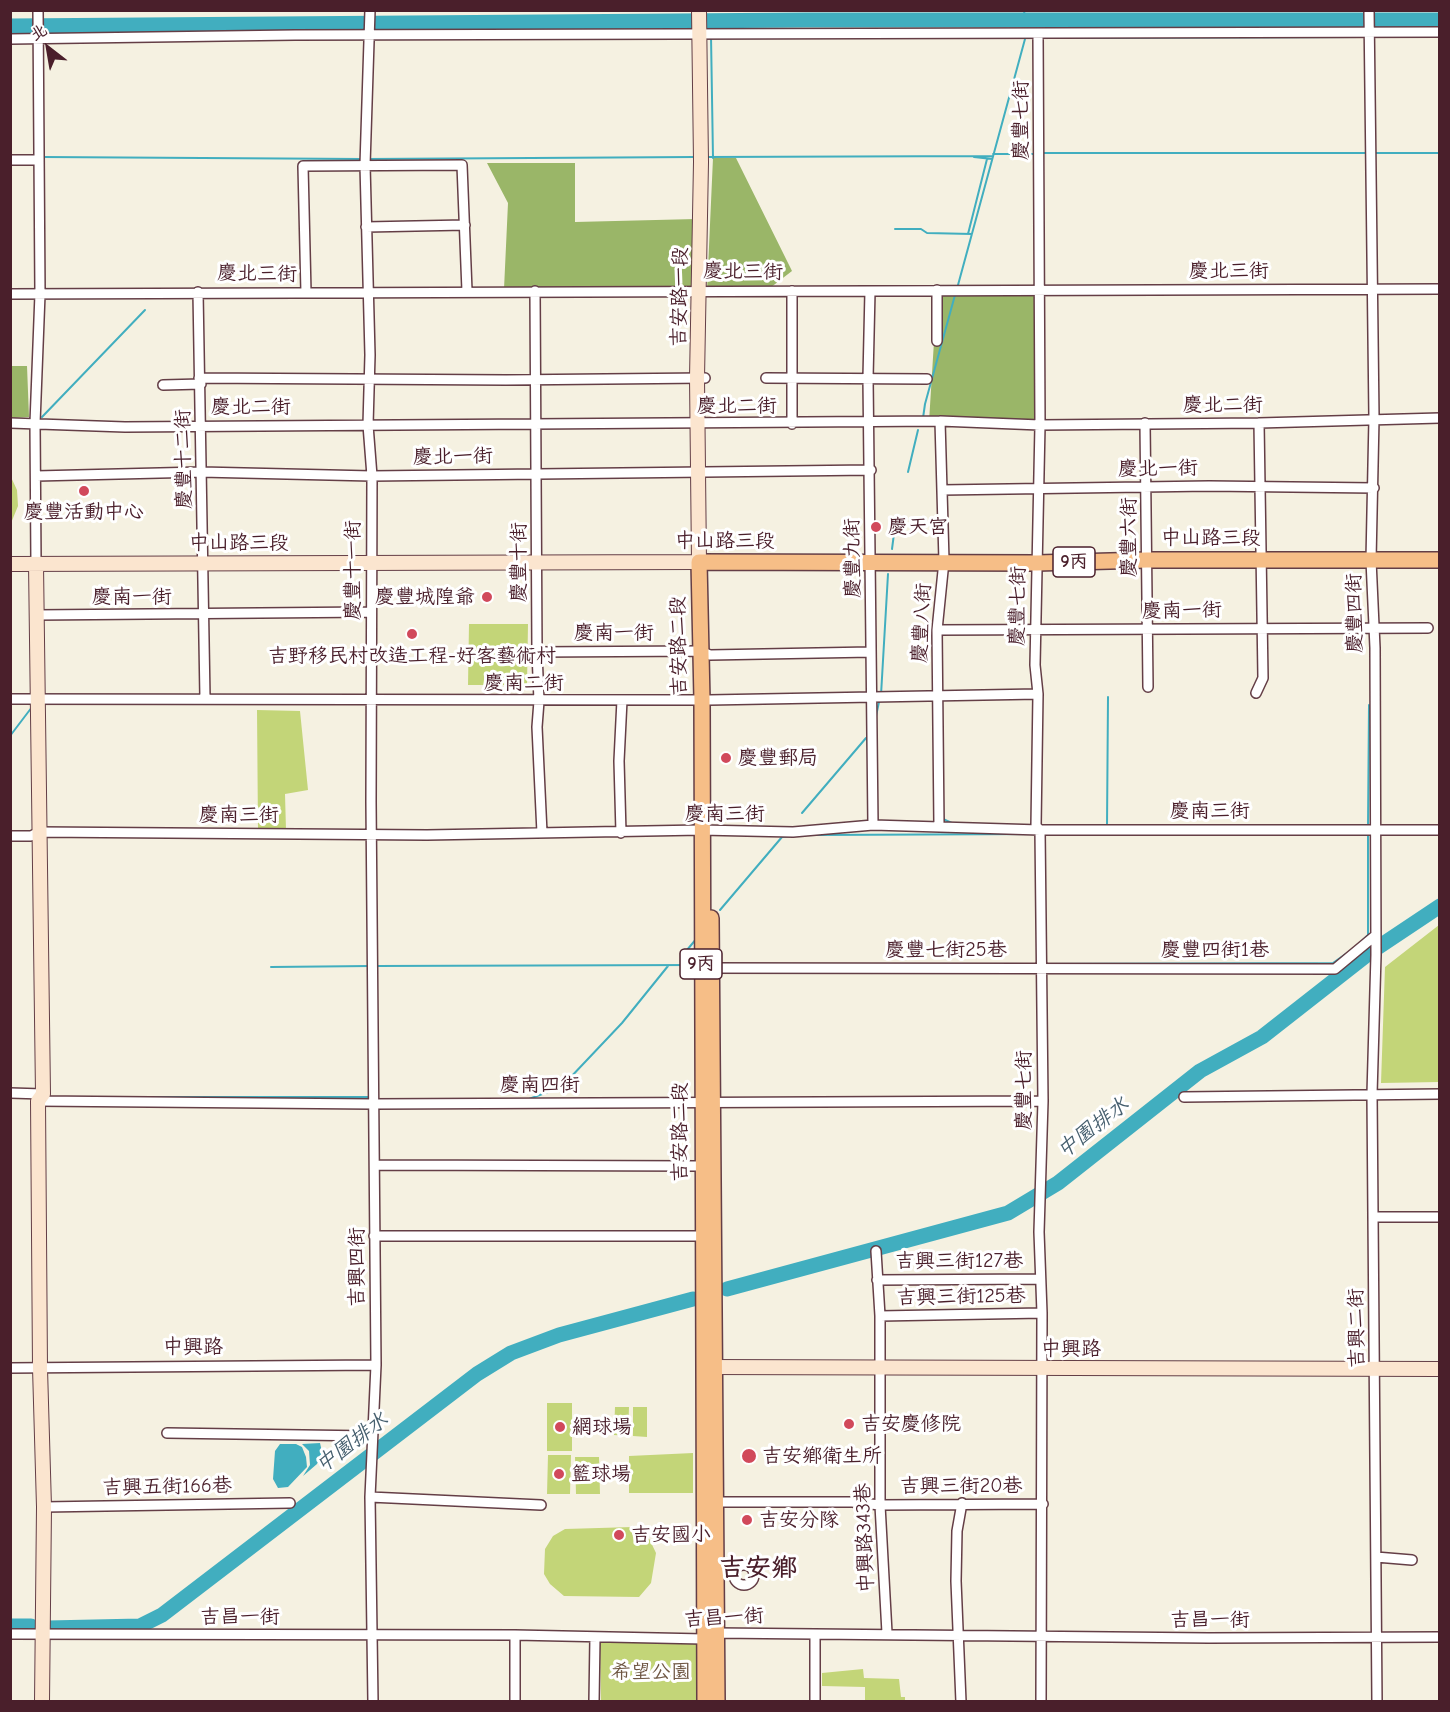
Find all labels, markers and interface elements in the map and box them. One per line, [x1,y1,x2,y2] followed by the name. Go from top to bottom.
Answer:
[18,18,78,78] north arrow
[27,21,50,44] text: 北
[1009,80,1033,160] street label: 慶豐七街
[667,247,693,347] street label: 吉安路一段
[703,259,783,285] street label: 慶北三街
[1189,259,1269,283] street label: 慶北三街
[217,261,297,287] street label: 慶北三街
[1183,393,1263,417] street label: 慶北二街
[697,394,777,418] street label: 慶北二街
[211,395,291,419] street label: 慶北二街
[171,409,197,509] street label: 慶豐十二街
[413,444,493,470] street label: 慶北一街
[1118,456,1198,482] street label: 慶北一街
[77,484,91,498] marker: 慶豐活動中心
[1117,497,1141,577] street label: 慶豐六街
[24,500,144,524] place label: 慶豐活動中心
[888,515,948,539] place label: 慶天宮
[840,518,866,598] street label: 慶豐九街
[341,520,365,620] street label: 慶豐十一街
[869,520,883,534] marker: 慶天宮
[507,522,531,602] street label: 慶豐十街
[1161,526,1261,550] street label: 中山路三段
[675,529,775,553] street label: 中山路三段
[189,531,289,555] street label: 中山路三段
[1053,547,1095,577] road number: 9丙
[1005,566,1031,646] street label: 慶豐七街
[1342,573,1368,653] street label: 慶豐四街
[908,582,936,664] street label: 慶豐八街
[92,585,172,609] street label: 慶南一街
[375,585,475,609] place label: 慶豐城隍爺
[480,590,494,604] marker: 慶豐城隍爺
[666,596,692,696] street label: 吉安路二段
[1142,598,1222,624] street label: 慶南一街
[574,621,654,645] street label: 慶南一街
[405,627,419,641] marker: 吉野移民村改造工程-好客藝術村
[268,644,556,668] place label: 吉野移民村改造工程-好客藝術村
[484,671,564,695] street label: 慶南二街
[738,746,818,770] place label: 慶豐郵局
[719,751,733,765] marker: 慶豐郵局
[1170,799,1250,823] street label: 慶南三街
[685,802,765,826] street label: 慶南三街
[199,803,279,827] street label: 慶南三街
[885,938,1007,962] street label: 慶豐七街25巷
[1161,938,1269,962] street label: 慶豐四街1巷
[680,949,722,979] road number: 9丙
[1012,1050,1036,1130] street label: 慶豐七街
[500,1073,580,1097] street label: 慶南四街
[668,1082,692,1182] street label: 吉安路二段
[1052,1092,1134,1164] water label: 中園排水
[345,1227,369,1307] street label: 吉興四街
[895,1249,1023,1273] street label: 吉興三街127巷
[896,1284,1026,1310] street label: 吉興三街125巷
[1344,1288,1370,1368] street label: 吉興二街
[163,1335,223,1359] street label: 中興路
[1041,1337,1101,1361] street label: 中興路
[311,1408,393,1478] water label: 中園排水
[861,1412,961,1436] place label: 吉安慶修院
[572,1415,632,1439] place label: 網球場
[842,1417,856,1431] marker: 吉安慶修院
[553,1420,567,1434] marker: 網球場
[762,1444,882,1468] place label: 吉安鄉衛生所
[740,1447,758,1465] marker: 吉安鄉衛生所
[571,1462,631,1486] place label: 籃球場
[552,1467,566,1481] marker: 籃球場
[102,1474,232,1500] street label: 吉興五街166巷
[900,1474,1022,1498] street label: 吉興三街20巷
[851,1483,879,1593] street label: 中興路343巷
[759,1508,839,1532] place label: 吉安分隊
[740,1513,754,1527] marker: 吉安分隊
[631,1523,711,1547] place label: 吉安國小
[612,1528,626,1542] marker: 吉安國小
[719,1553,797,1585] district label: 吉安鄉
[683,1604,765,1632] street label: 吉昌一街
[200,1605,280,1629] street label: 吉昌一街
[1170,1608,1250,1632] street label: 吉昌一街
[611,1660,691,1684] park label: 希望公園

